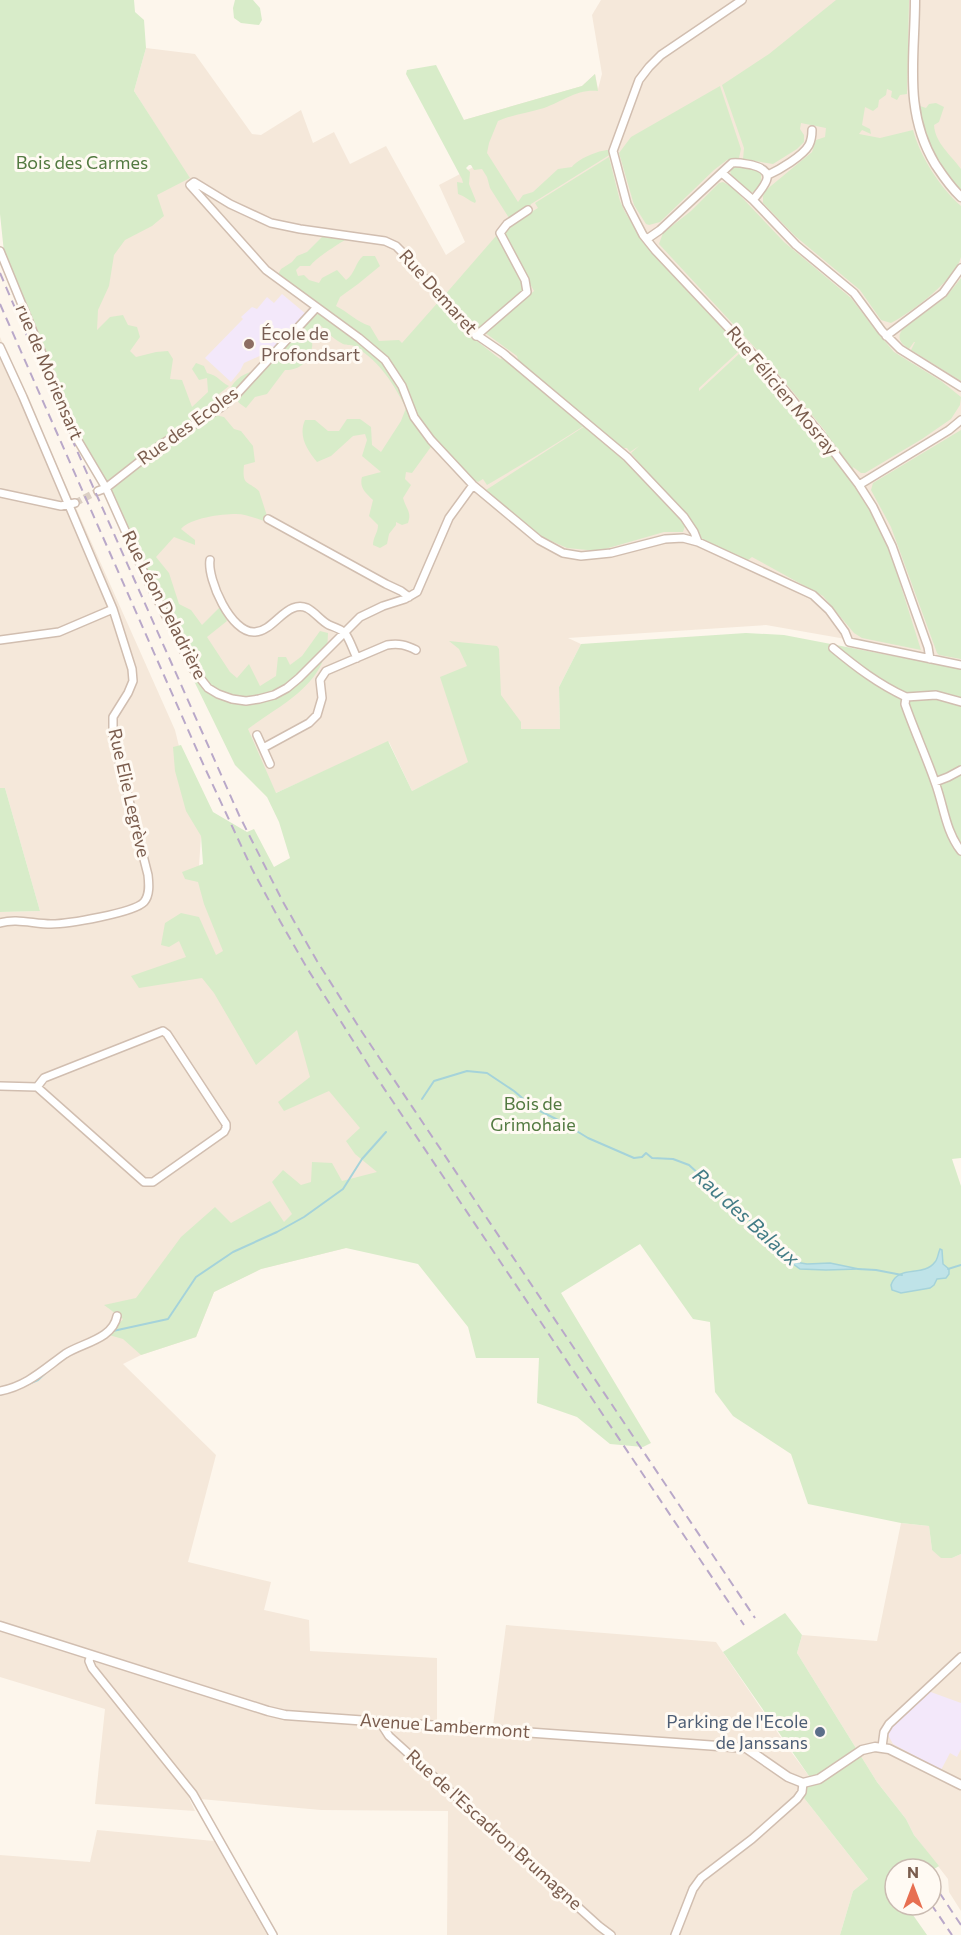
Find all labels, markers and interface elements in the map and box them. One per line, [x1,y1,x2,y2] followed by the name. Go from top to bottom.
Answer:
[16,151,148,173] park label: Bois des Carmes
[395,244,483,338] street label: Rue Demaret
[11,300,88,443] street label: rue de Moriensart
[722,321,843,459] street label: Rue Félicien Mosray
[261,322,360,365] place label: École de Profondsart
[242,337,256,351] marker: École de Profondsart
[133,381,242,469] street label: Rue des Ecoles
[118,526,212,683] street label: Rue Léon Deladrière
[104,726,156,860] street label: Rue Elie Legrève
[490,1092,576,1135] park label: Bois de Grimohaie
[689,1162,805,1270] water label: Rau des Balaux
[359,1708,531,1742] street label: Avenue Lambermont
[666,1710,808,1753] place label: Parking de l'Ecole de Janssans
[813,1725,827,1739] marker: Parking de l'Ecole de Janssans
[402,1744,587,1914] street label: Rue de l'Escadron Brumagne
[883,1857,943,1917] north arrow
[907,1862,919,1881] text: N

